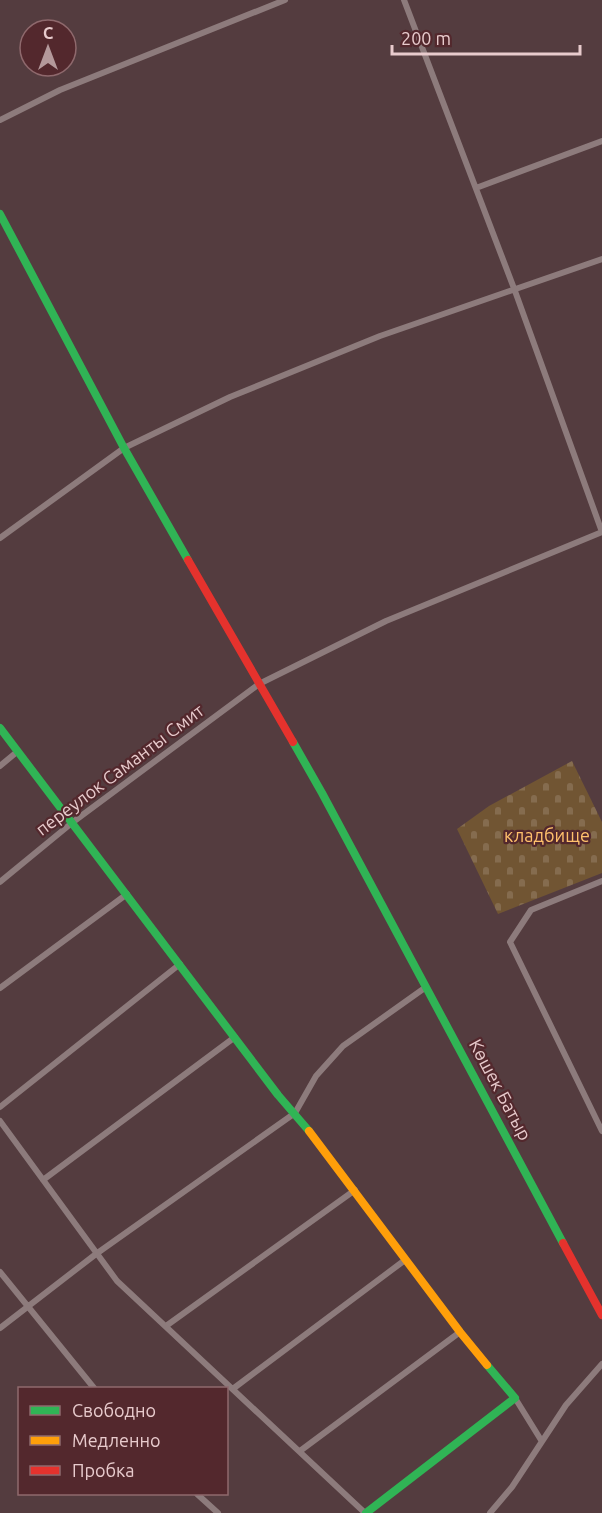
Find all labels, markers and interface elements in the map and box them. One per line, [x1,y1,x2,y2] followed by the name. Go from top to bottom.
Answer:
[18,18,78,78] north arrow
[392,18,580,56] scale bar
[43,24,53,42] text: С
[401,28,451,48] text: 200 m
[32,700,207,839] street label: переулок Саманты Смит
[504,825,590,845] park label: кладбище
[466,1036,536,1143] street label: Көшек Батыр
[18,1387,228,1495] legend
[72,1400,156,1420] text: Свободно
[72,1430,161,1450] text: Медленно
[72,1460,135,1480] text: Пробка

